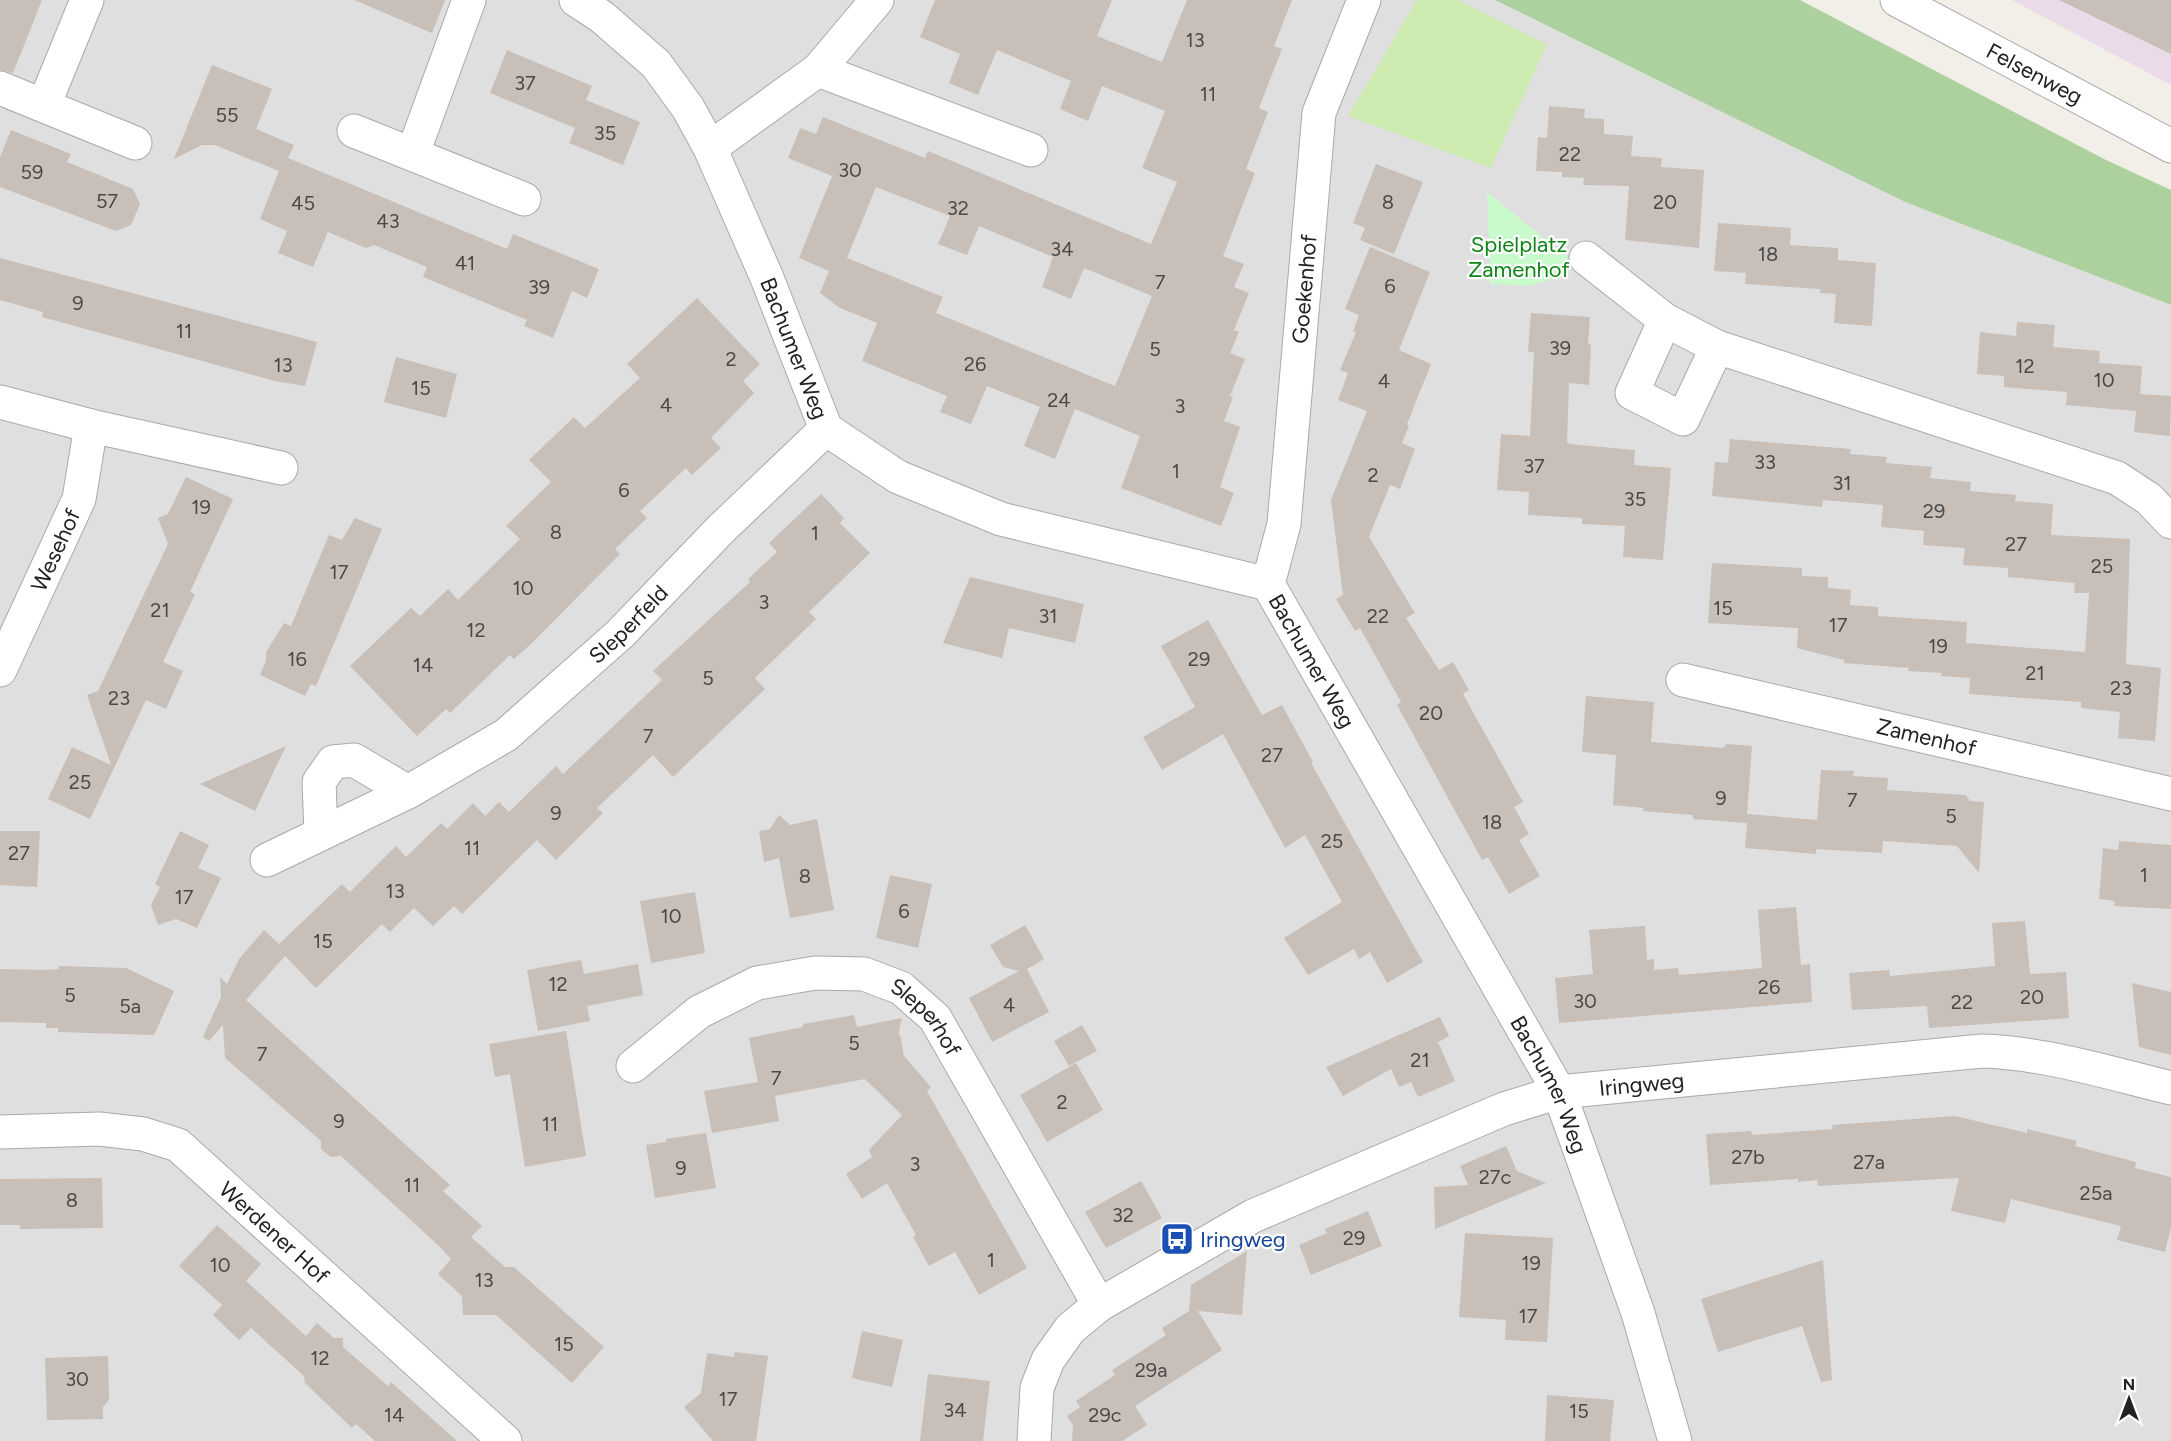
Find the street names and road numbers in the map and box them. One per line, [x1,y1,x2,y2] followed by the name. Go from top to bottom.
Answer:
[1982,37,2087,110] street label: Felsenweg
[1286,232,1323,345] street label: Goekenhof
[754,274,834,423] street label: Bachumer Weg
[25,504,87,596] street label: Wesehof
[583,579,674,669] street label: Sleperfeld
[1263,589,1361,733] street label: Bachumer Weg
[1874,713,1980,762] street label: Zamenhof
[887,972,967,1061] street label: Sleperhof
[1504,1011,1593,1157] street label: Bachumer Weg
[1598,1067,1685,1102] street label: Iringweg
[213,1176,335,1290] street label: Werdener Hof

